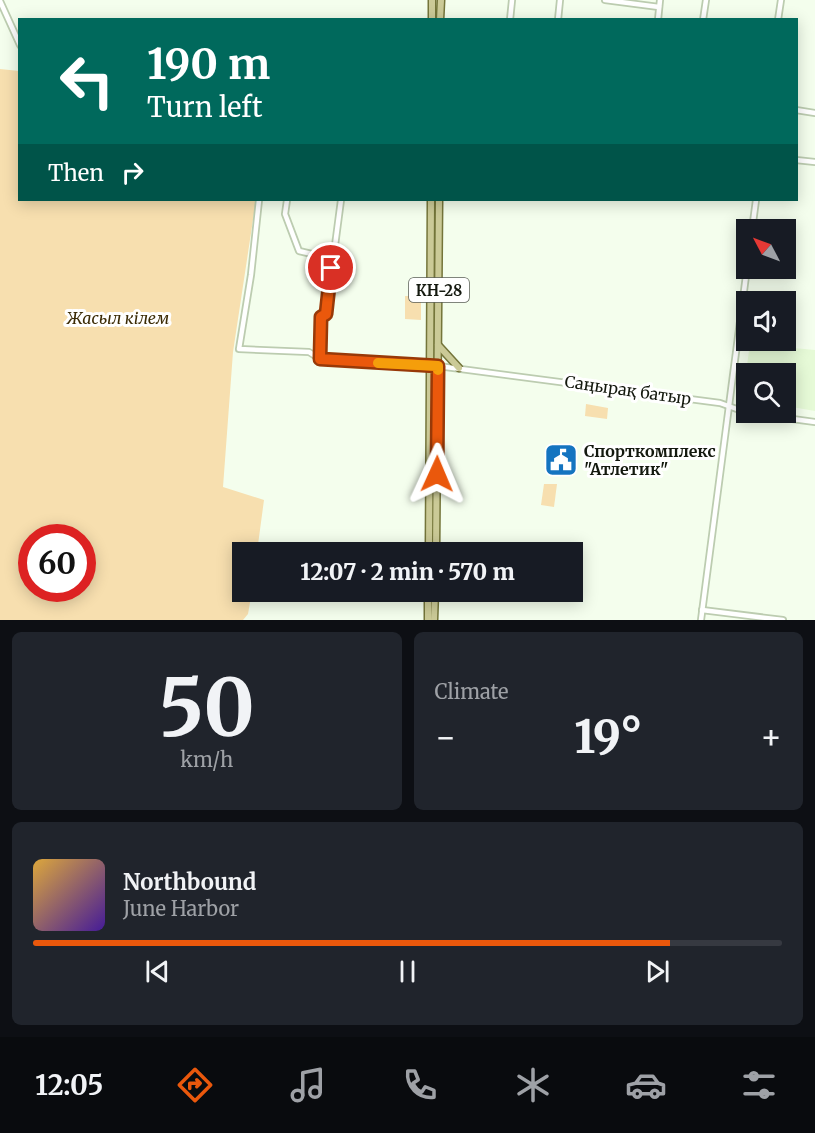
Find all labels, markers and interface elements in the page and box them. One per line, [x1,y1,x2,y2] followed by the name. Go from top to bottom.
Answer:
[147,38,270,90] text: 190 m
[48,42,126,120] icon: left
[147,90,262,124] text: Turn left
[116,156,149,189] icon: right
[48,159,104,187] text: Then
[736,219,796,279] north arrow
[736,219,796,423] map controls
[305,242,356,293] pin
[314,251,347,284] icon: arrive
[409,278,469,302] road number: КН-28
[736,291,796,351] button: sound
[66,308,169,328] park label: Жасыл кілем
[736,363,796,423] button: search
[563,371,693,409] street label: Саңырақ батыр
[584,441,716,479] place label: Спорткомплекс "Атлетик"
[405,442,469,506] position arrow
[543,442,579,478] public building icon: Спорткомплекс "Атлетик"
[18,524,96,602] speed limit sign: 60
[300,558,515,586] text: 12:07 · 2 min · 570 m
[159,659,255,757] text: 50
[435,679,509,704] text: Climate
[574,709,642,765] text: 19°
[435,717,457,758] text: −
[760,717,782,758] text: +
[180,747,233,772] text: km/h
[123,868,256,896] text: Northbound
[123,896,239,921] text: June Harbor
[141,955,174,988] icon: previous
[391,955,424,988] icon: pause
[641,955,674,988] icon: next
[174,1064,216,1106] icon: directions
[287,1064,329,1106] icon: music
[399,1064,441,1106] icon: phone
[512,1064,554,1106] icon: climate
[625,1064,667,1106] icon: car
[738,1064,780,1106] icon: filters
[35,1068,103,1102] text: 12:05

